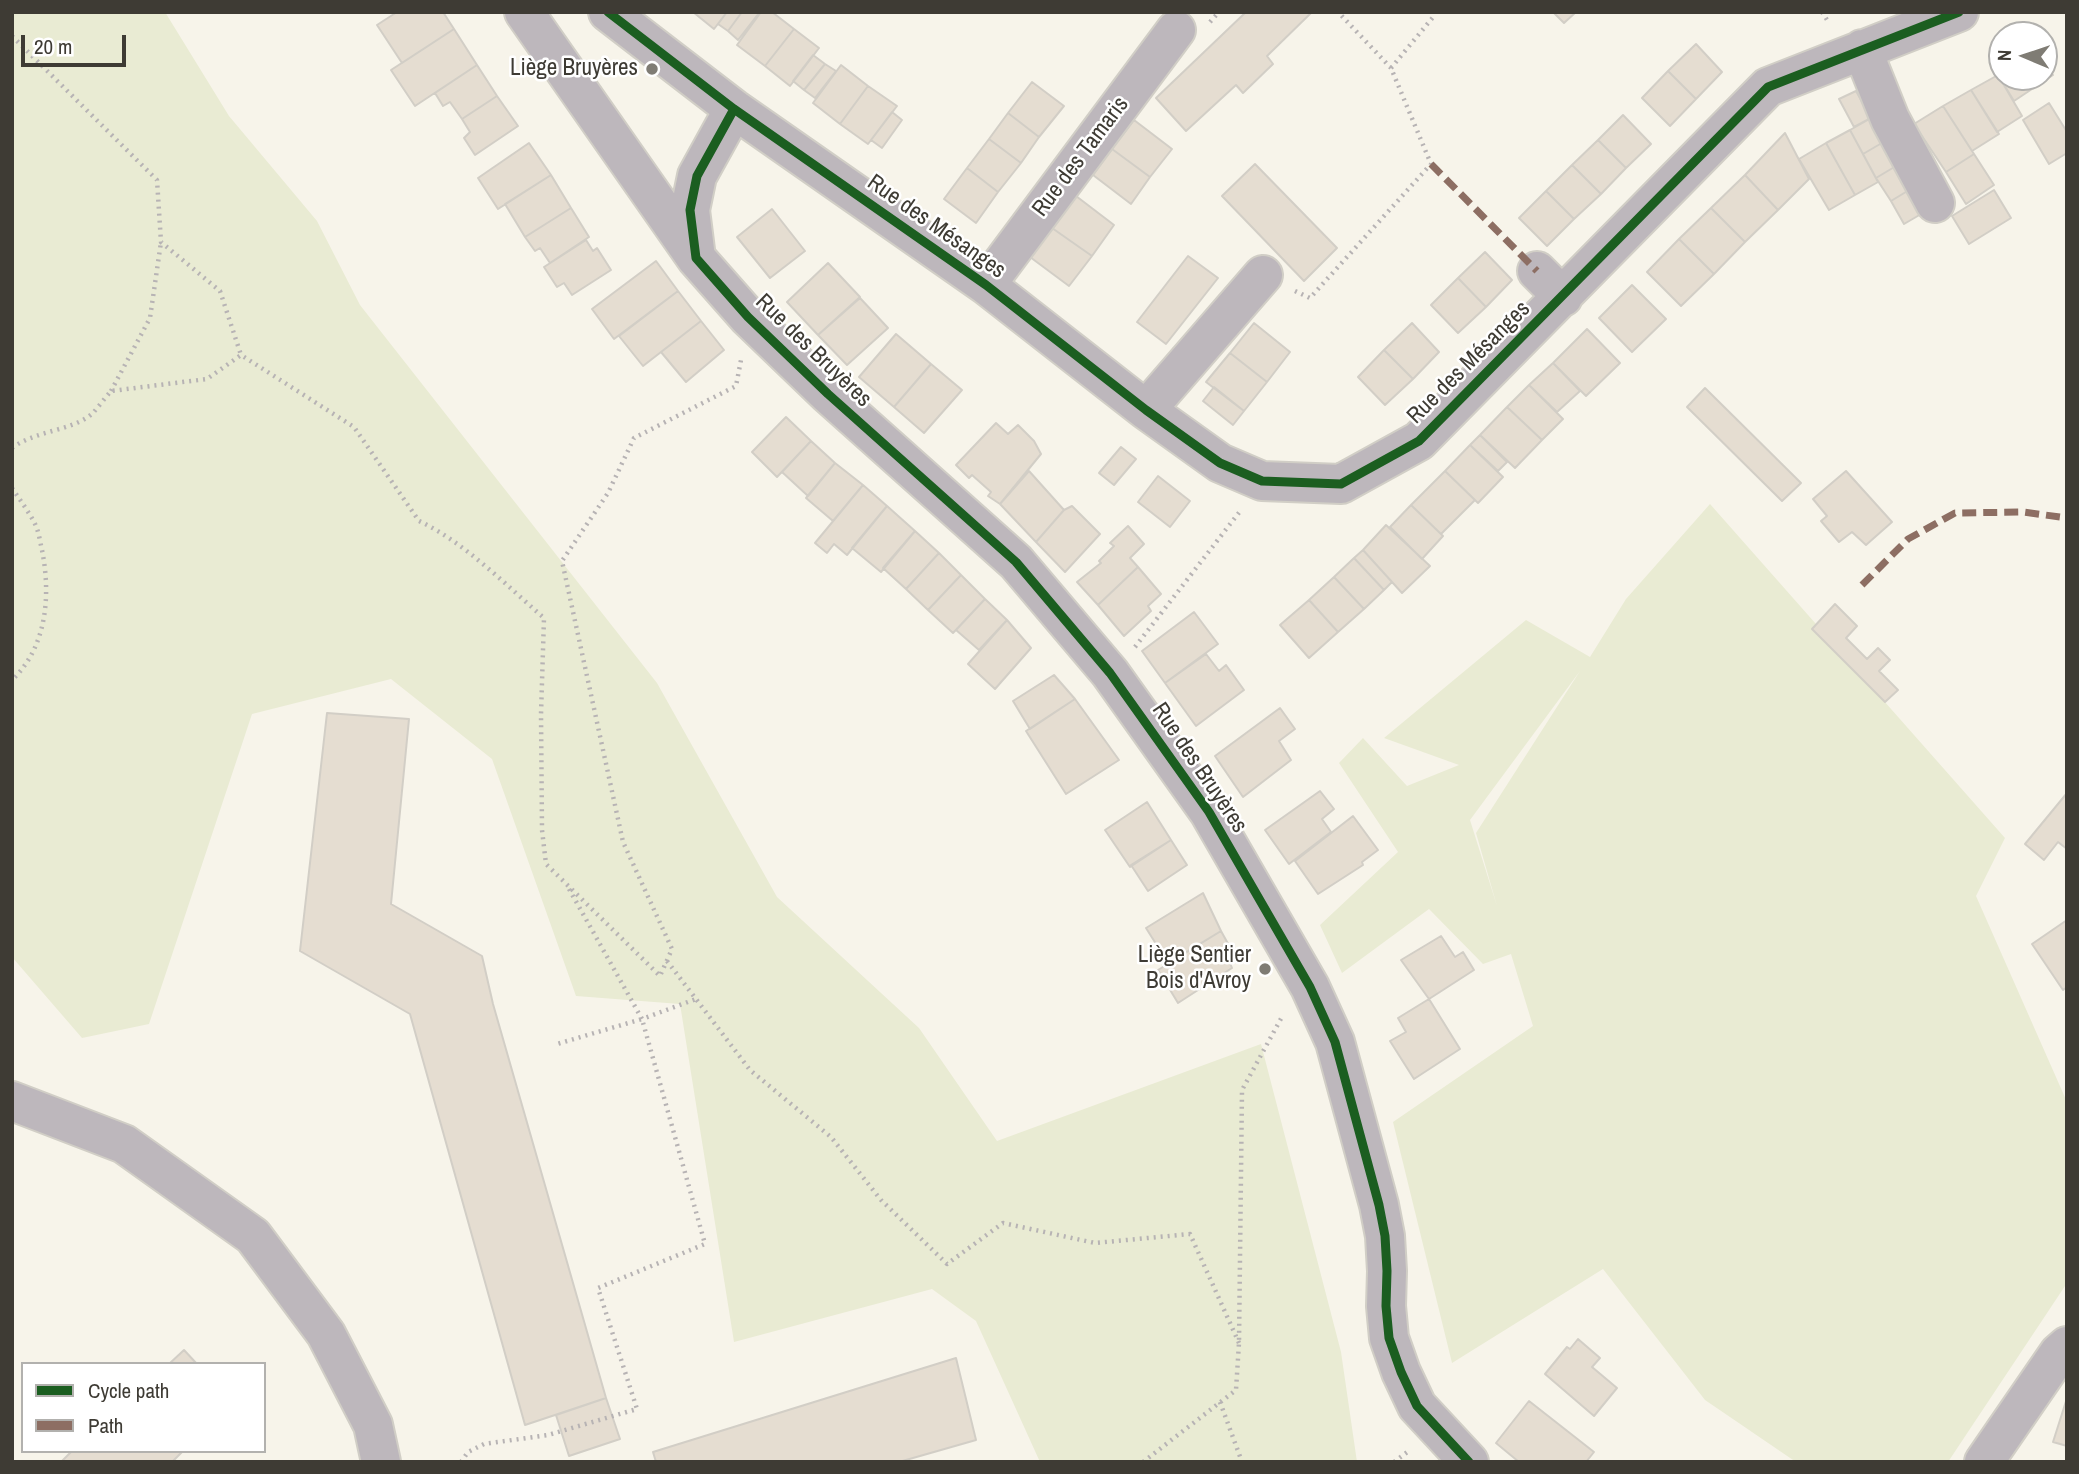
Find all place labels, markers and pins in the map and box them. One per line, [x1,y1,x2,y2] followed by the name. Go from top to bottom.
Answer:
[510,55,638,83] place label: Liège Bruyères
[644,61,660,77] marker: Liège Bruyères
[1138,942,1251,996] place label: Liège Sentier Bois d'Avroy
[1257,961,1273,977] marker: Liège Sentier Bois d'Avroy

